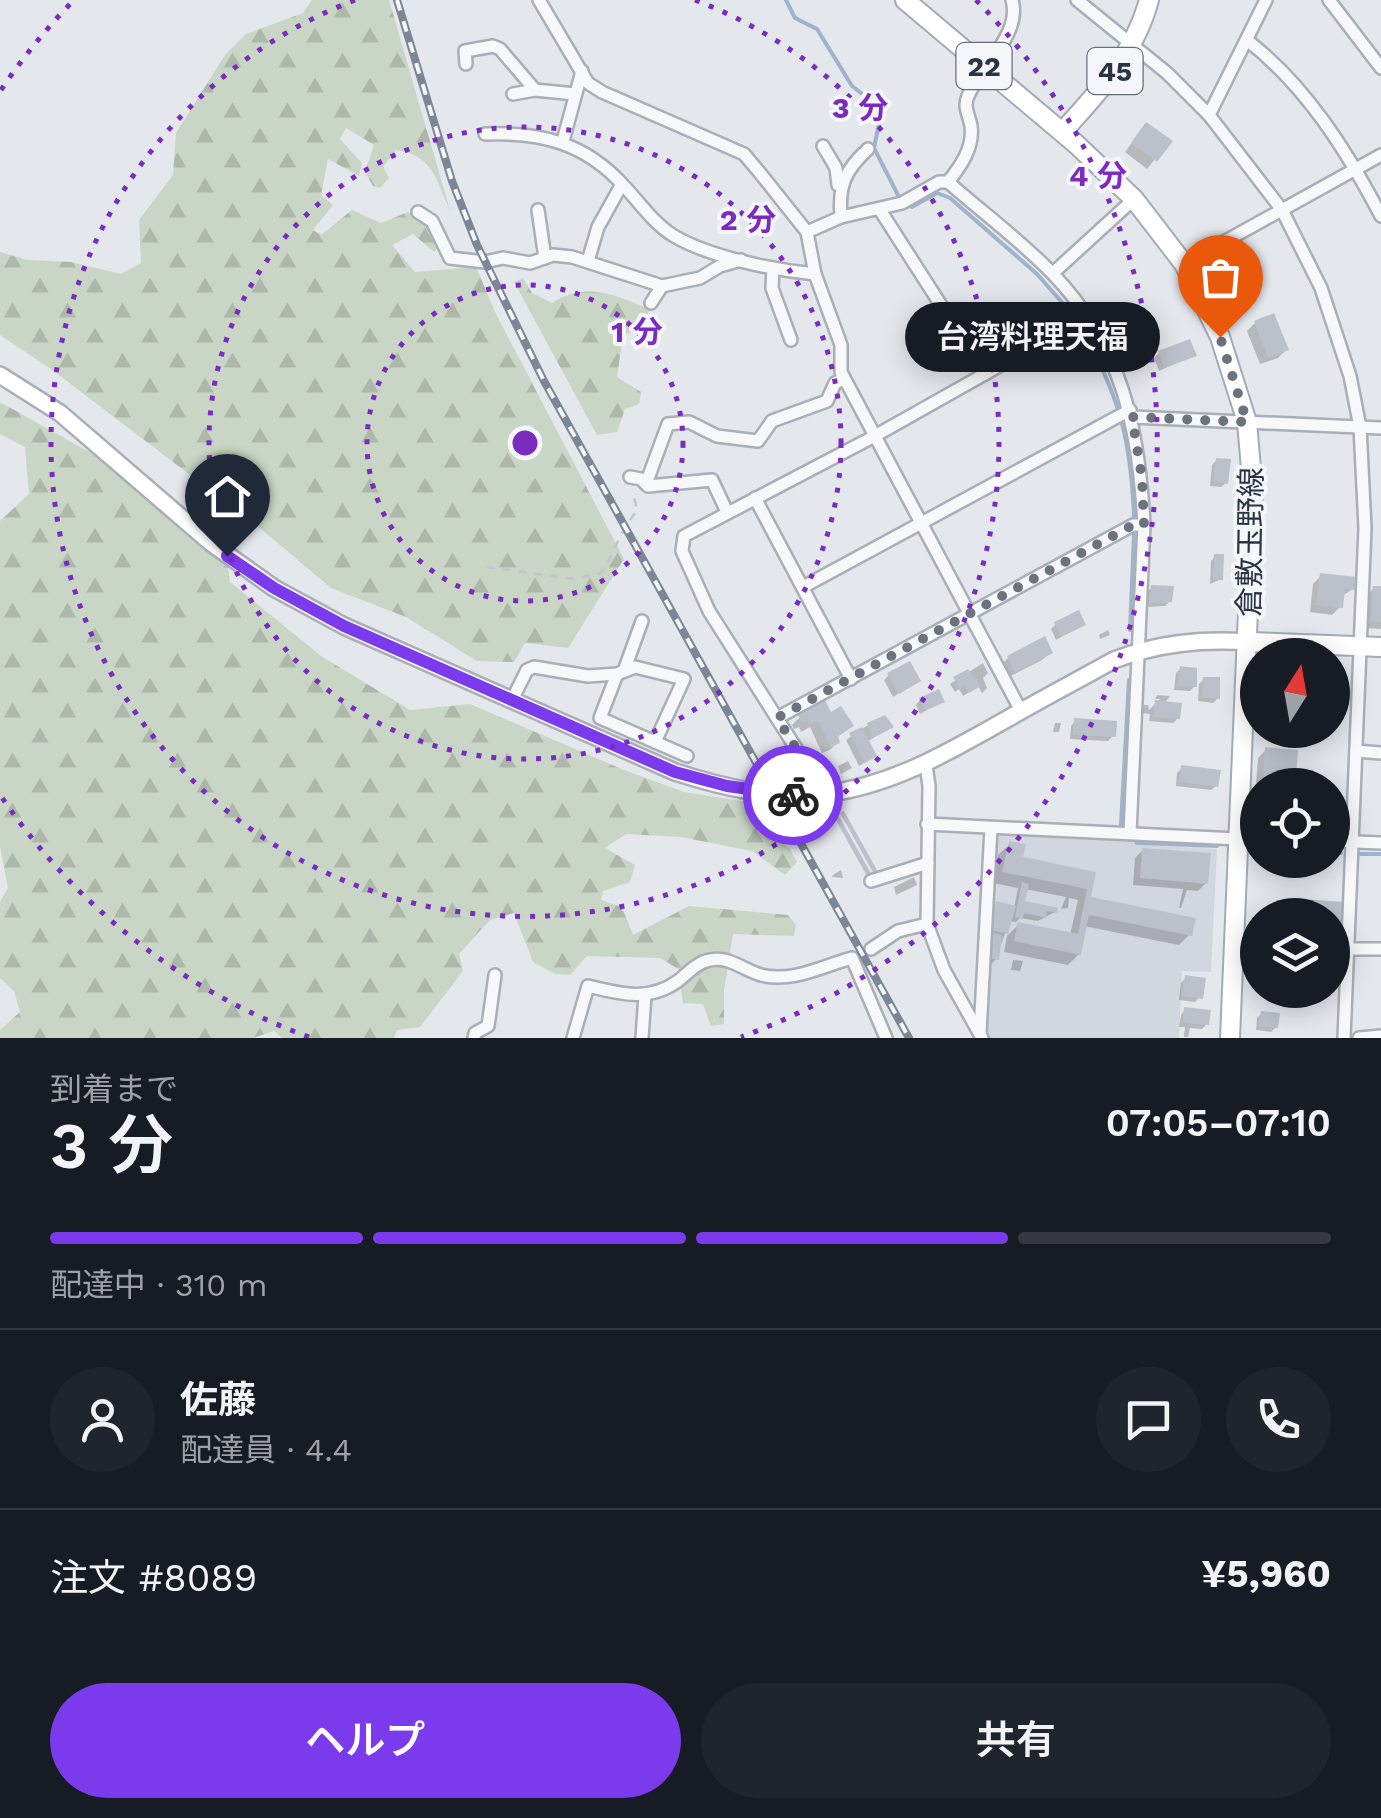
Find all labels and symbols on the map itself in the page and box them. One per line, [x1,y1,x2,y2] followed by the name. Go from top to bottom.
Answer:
[956,43,1012,89] road number: 22
[1088,48,1142,94] road number: 45
[832,90,888,125] text: 3 分
[1069,158,1127,193] text: 4 分
[720,202,776,237] text: 2 分
[1178,235,1263,338] pin
[905,302,1160,372] callout: 台湾料理天福
[611,314,663,349] text: 1 分
[507,425,543,461] centre of rings
[185,454,270,557] pin
[1231,467,1269,617] street label: 倉敷玉野線
[1240,638,1350,748] north arrow
[743,745,843,845] courier

